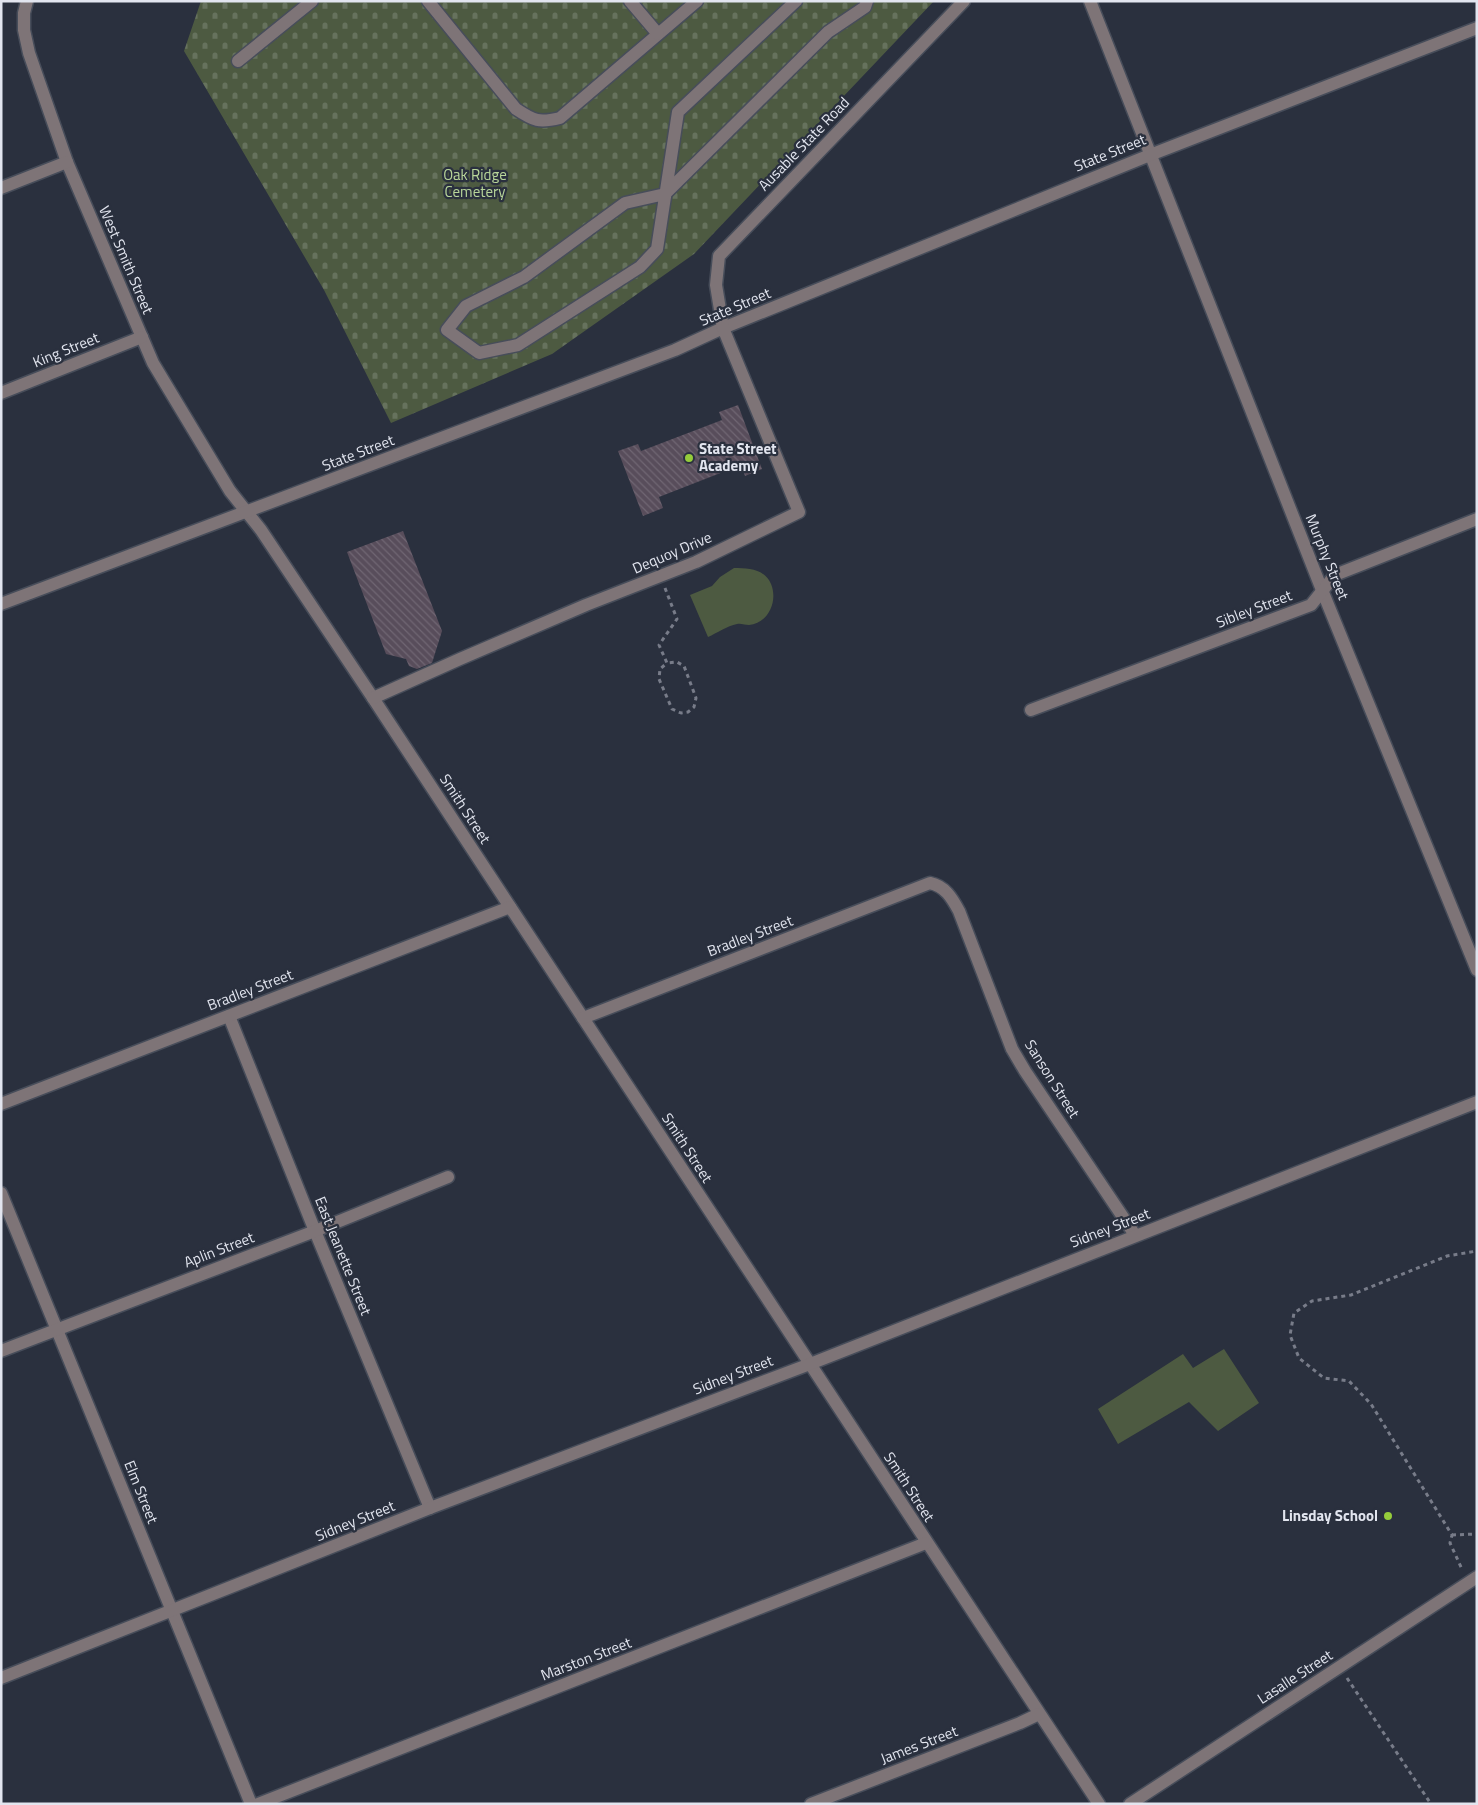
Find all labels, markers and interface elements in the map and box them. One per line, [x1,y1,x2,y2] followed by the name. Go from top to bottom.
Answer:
[753,91,855,196] street label: Ausable State Road
[1070,127,1150,177] street label: State Street
[443,163,507,203] park label: Oak Ridge Cemetery
[93,202,160,318] street label: West Smith Street
[696,281,775,332] street label: State Street
[29,326,103,373] street label: King Street
[318,428,398,477] street label: State Street
[699,437,777,477] place label: State Street Academy
[683,452,695,464] marker: State Street Academy
[1300,510,1355,604] street label: Murphy Street
[629,525,715,580] street label: Dequoy Drive
[1213,583,1296,634] street label: Sibley Street
[434,769,497,849] street label: Smith Street
[704,908,797,962] street label: Bradley Street
[204,962,297,1016] street label: Bradley Street
[1019,1035,1086,1123] street label: Sanson Street
[656,1108,719,1188] street label: Smith Street
[309,1193,378,1319] street label: East Jeanette Street
[1066,1201,1154,1253] street label: Sidney Street
[180,1225,258,1273] street label: Aplin Street
[689,1348,777,1400] street label: Sidney Street
[878,1447,941,1527] street label: Smith Street
[118,1457,165,1528] street label: Elm Street
[312,1494,399,1547] street label: Sidney Street
[1282,1504,1378,1527] place label: Linsday School
[1382,1510,1394,1522] marker: Linsday School
[537,1630,635,1686] street label: Marston Street
[1253,1643,1338,1710] street label: Lasalle Street
[877,1719,961,1770] street label: James Street

